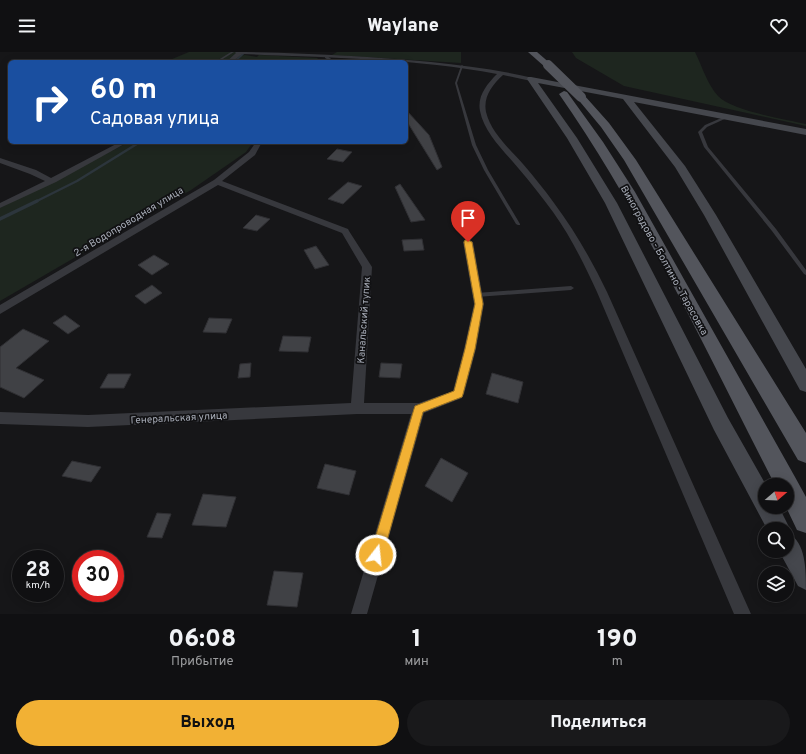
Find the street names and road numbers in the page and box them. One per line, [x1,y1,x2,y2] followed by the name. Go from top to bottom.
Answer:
[72,184,186,260] street label: 2-я Водопроводная улица
[617,184,710,338] street label: Виноградово - Болтино - Тарасовка
[355,276,374,364] street label: Канальский тупик
[130,409,228,428] street label: Генеральская улица

